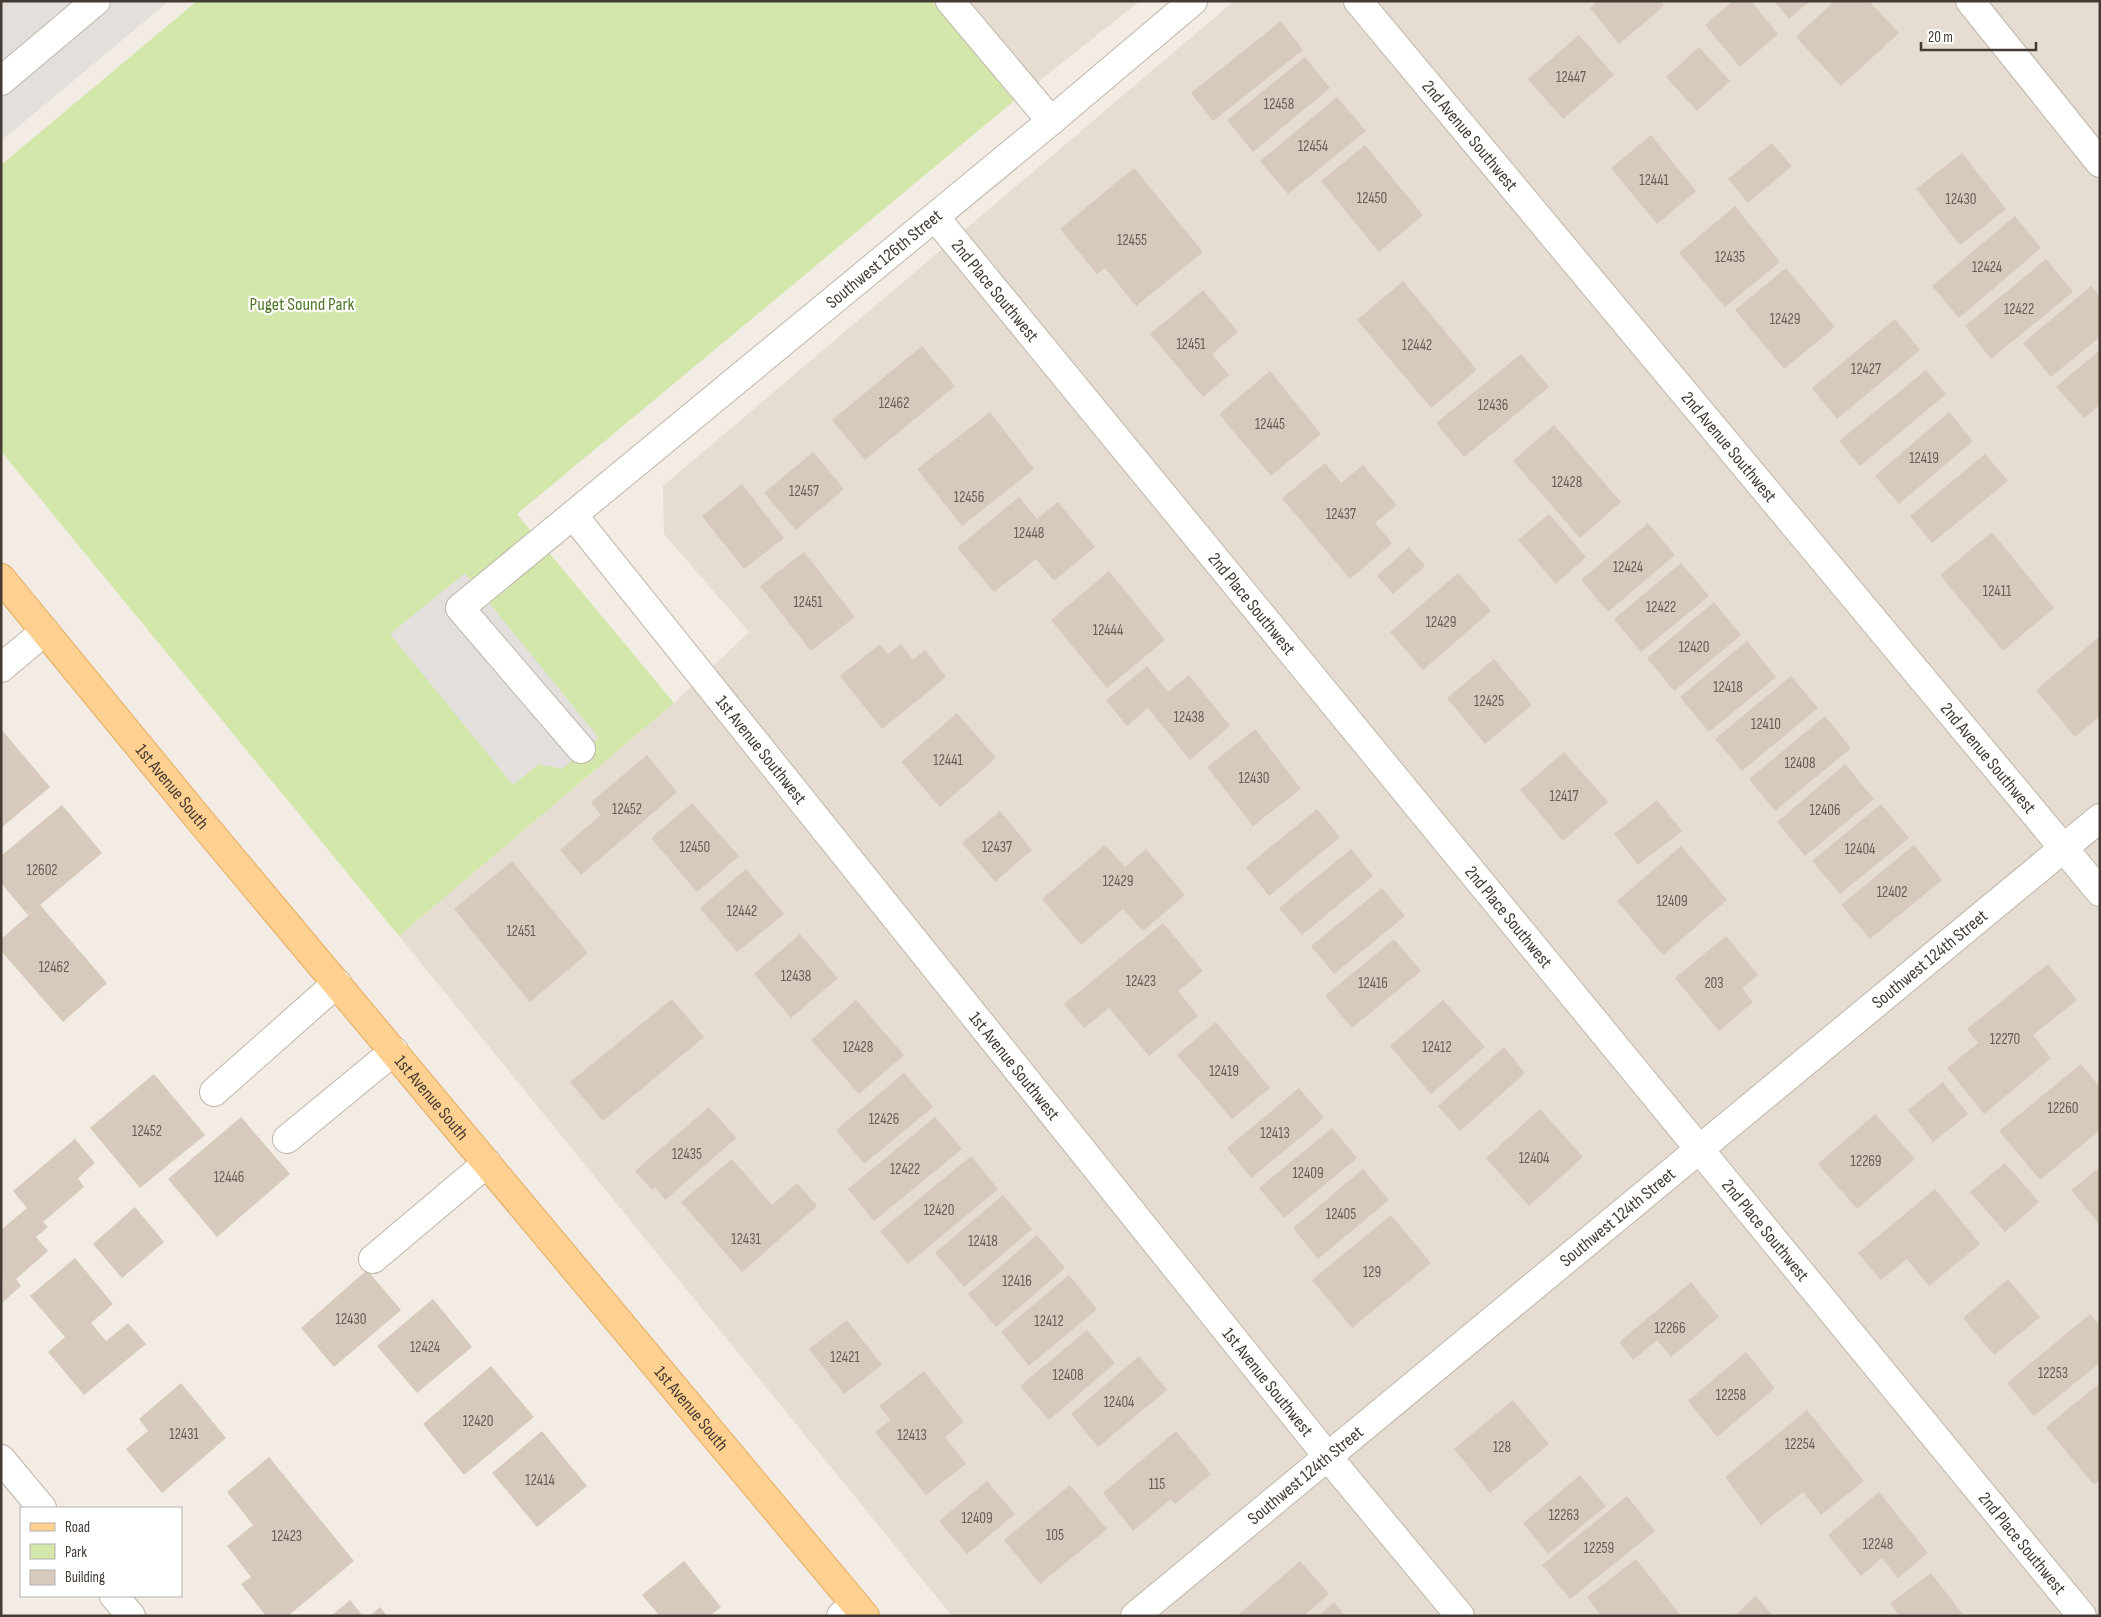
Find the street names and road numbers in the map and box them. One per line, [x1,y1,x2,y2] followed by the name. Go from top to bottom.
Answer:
[1417,76,1522,196] street label: 2nd Avenue Southwest
[822,205,947,313] street label: Southwest 126th Street
[947,235,1043,347] street label: 2nd Place Southwest
[1677,387,1781,507] street label: 2nd Avenue Southwest
[1204,549,1300,660] street label: 2nd Place Southwest
[711,692,811,809] street label: 1st Avenue Southwest
[1936,699,2040,818] street label: 2nd Avenue Southwest
[131,740,213,834] street label: 1st Avenue South
[1460,862,1557,973] street label: 2nd Place Southwest
[1868,905,1992,1013] street label: Southwest 124th Street
[964,1008,1064,1125] street label: 1st Avenue Southwest
[390,1051,473,1145] street label: 1st Avenue South
[1556,1163,1680,1271] street label: Southwest 124th Street
[1717,1175,1814,1286] street label: 2nd Place Southwest
[1218,1324,1318,1441] street label: 1st Avenue Southwest
[650,1362,733,1455] street label: 1st Avenue South
[1244,1421,1368,1529] street label: Southwest 124th Street
[1974,1488,2070,1599] street label: 2nd Place Southwest

